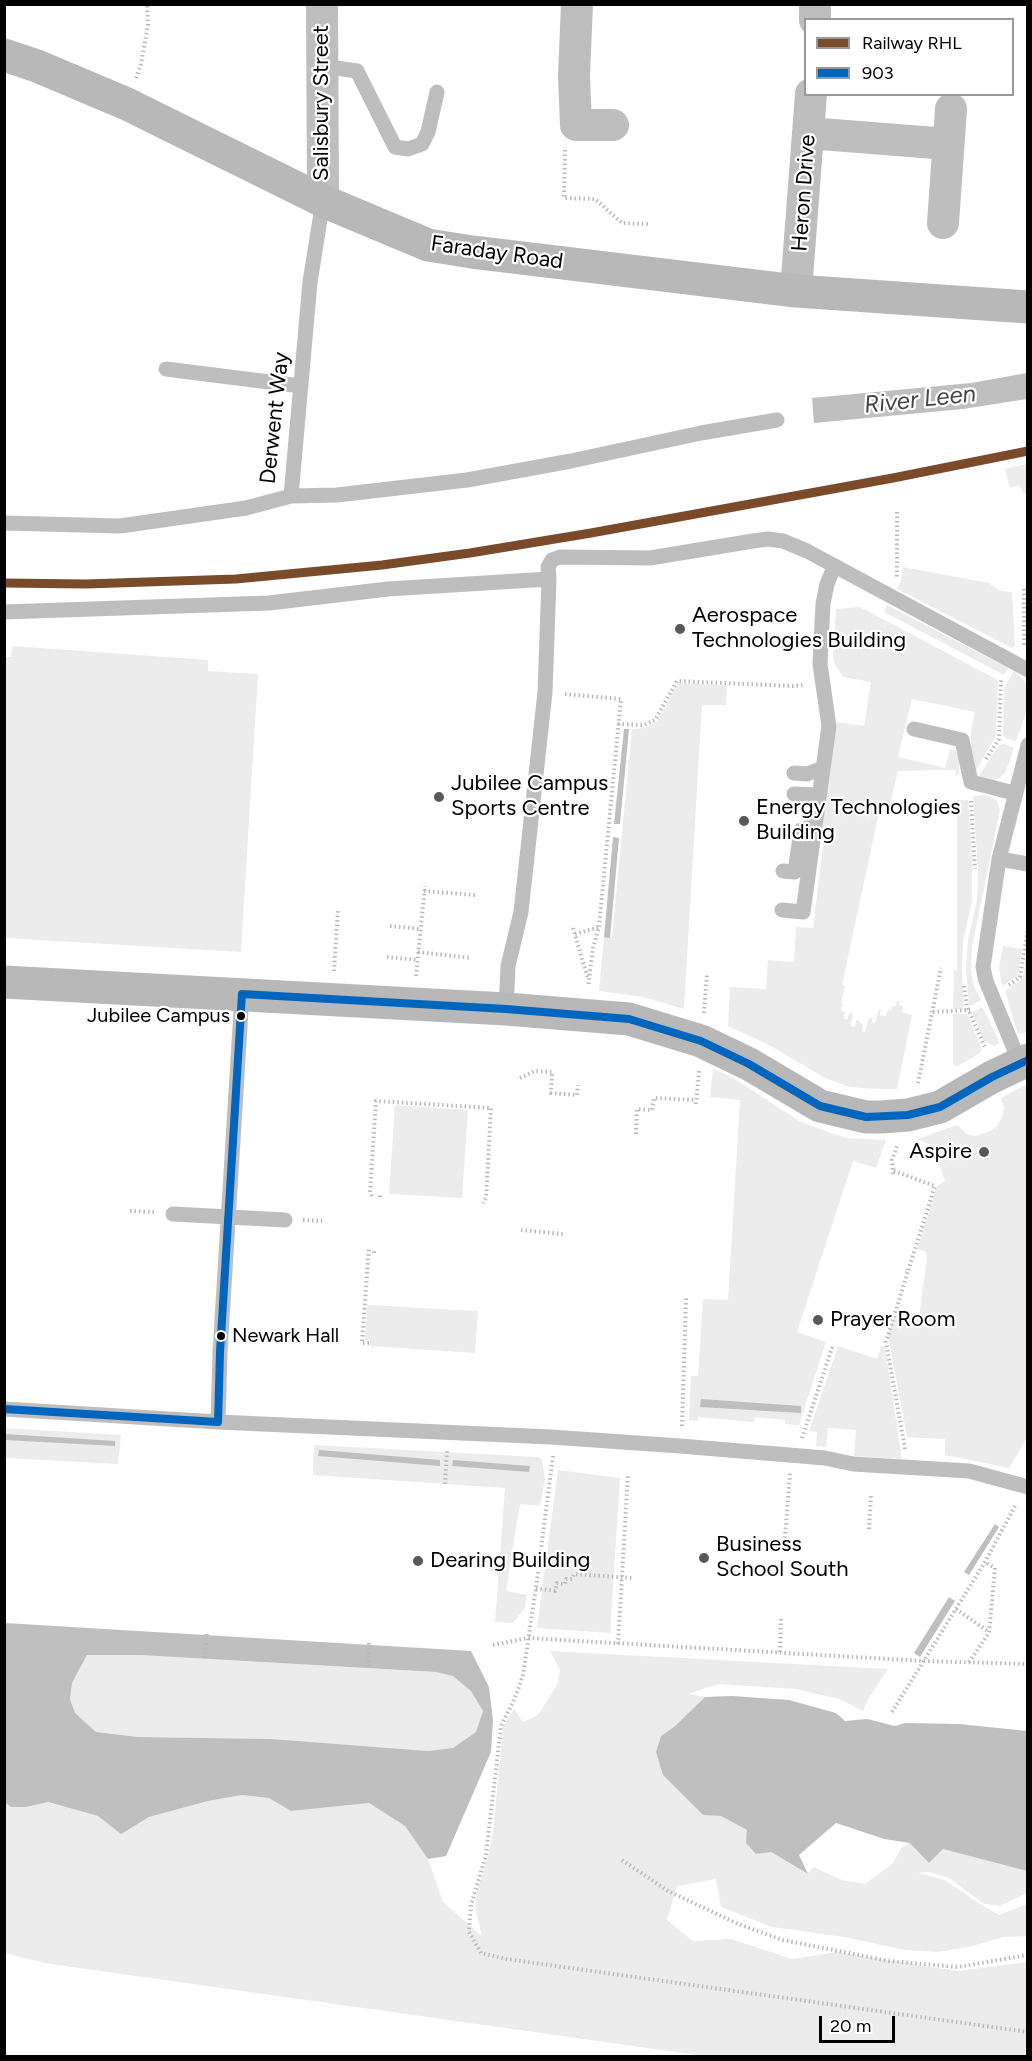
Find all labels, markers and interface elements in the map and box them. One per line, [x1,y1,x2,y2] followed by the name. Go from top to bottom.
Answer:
[804,18,1014,96] legend
[309,25,335,181] street label: Salisbury Street
[862,32,962,54] text: Railway RHL
[862,62,894,84] text: 903
[787,134,821,252] street label: Heron Drive
[429,231,565,275] street label: Faraday Road
[255,351,295,485] street label: Derwent Way
[863,380,977,420] water label: River Leen
[692,603,906,654] place label: Aerospace Technologies Building
[673,622,687,636] marker: Aerospace Technologies Building
[451,771,608,822] place label: Jubilee Campus Sports Centre
[432,790,446,804] marker: Jubilee Campus Sports Centre
[756,795,961,846] place label: Energy Technologies Building
[737,814,751,828] marker: Energy Technologies Building
[87,1004,230,1028] place label: Jubilee Campus
[235,1010,247,1022] marker: Jubilee Campus
[909,1139,972,1165] place label: Aspire
[977,1145,991,1159] marker: Aspire
[830,1307,955,1333] place label: Prayer Room
[811,1313,825,1327] marker: Prayer Room
[232,1324,339,1348] place label: Newark Hall
[215,1330,227,1342] marker: Newark Hall
[716,1532,849,1584] place label: Business School South
[430,1548,590,1574] place label: Dearing Building
[697,1551,711,1565] marker: Business School South
[411,1554,425,1568] marker: Dearing Building
[822,2004,898,2042] scale bar
[830,2015,871,2037] text: 20 m

